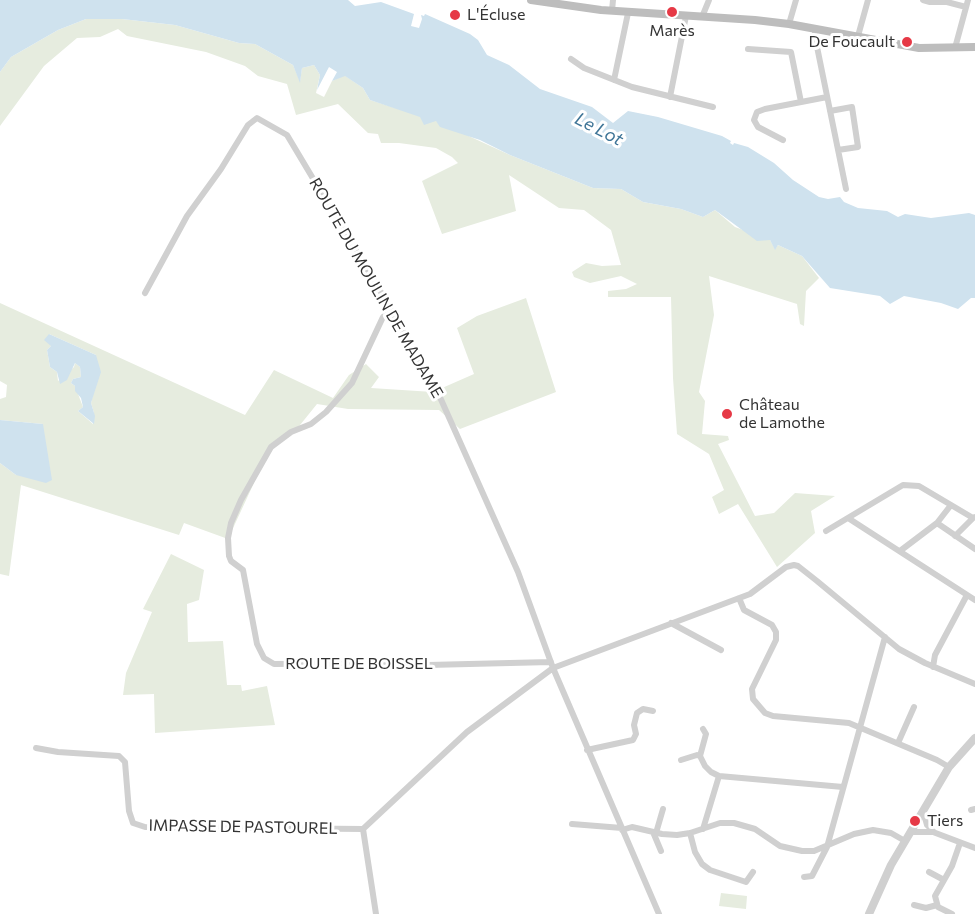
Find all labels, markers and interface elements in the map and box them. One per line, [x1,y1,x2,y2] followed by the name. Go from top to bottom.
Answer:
[467,5,526,25] place label: L'Écluse
[665,5,679,19] marker: Marès
[448,8,462,22] marker: L'Écluse
[649,21,695,41] place label: Marès
[809,32,895,52] place label: De Foucault
[900,35,914,49] marker: De Foucault
[571,108,627,150] water label: Le Lot
[305,175,447,401] street label: ROUTE DU MOULIN DE MADAME
[739,395,825,433] place label: Château de Lamothe
[720,407,734,421] marker: Château de Lamothe
[285,654,433,674] street label: ROUTE DE BOISSEL
[927,811,963,831] place label: Tiers
[908,814,922,828] marker: Tiers
[148,816,338,838] street label: IMPASSE DE PASTOUREL

